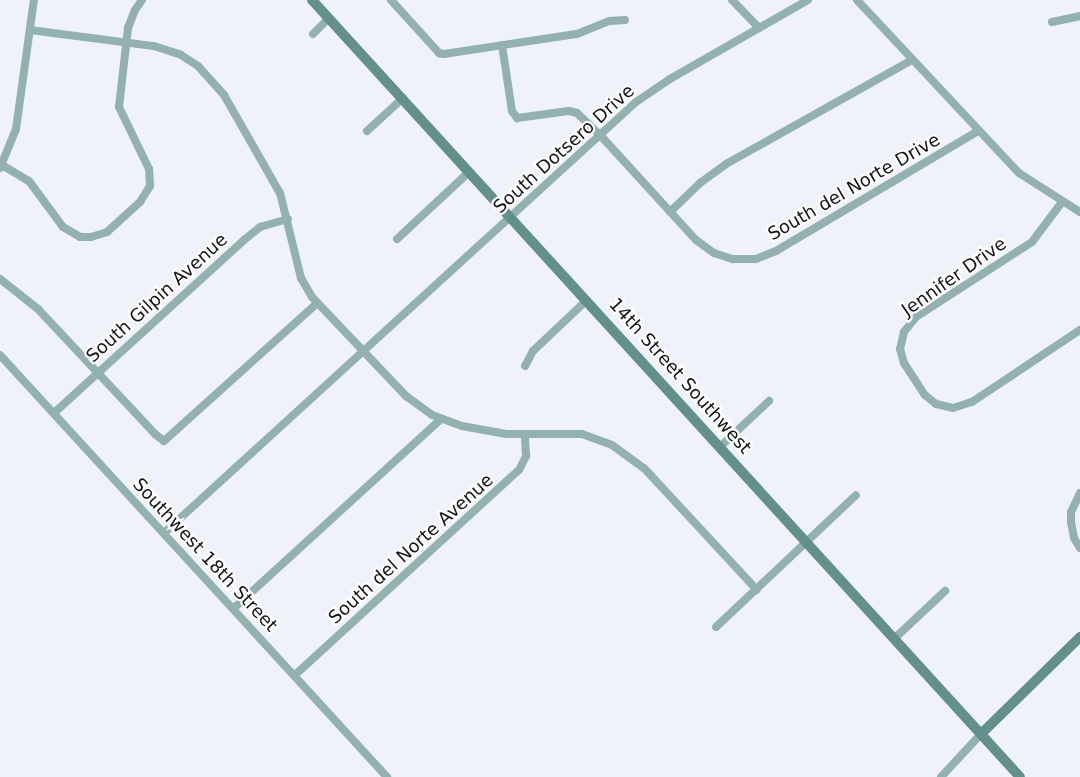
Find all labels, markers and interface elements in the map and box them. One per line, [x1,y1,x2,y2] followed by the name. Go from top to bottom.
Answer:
[489,80,639,218] street label: South Dotsero Drive
[764,129,944,245] street label: South del Norte Drive
[82,229,232,367] street label: South Gilpin Avenue
[898,233,1010,321] street label: Jennifer Drive
[604,294,756,458] street label: 14th Street Southwest
[324,469,498,629] street label: South del Norte Avenue
[128,474,282,636] street label: Southwest 18th Street

